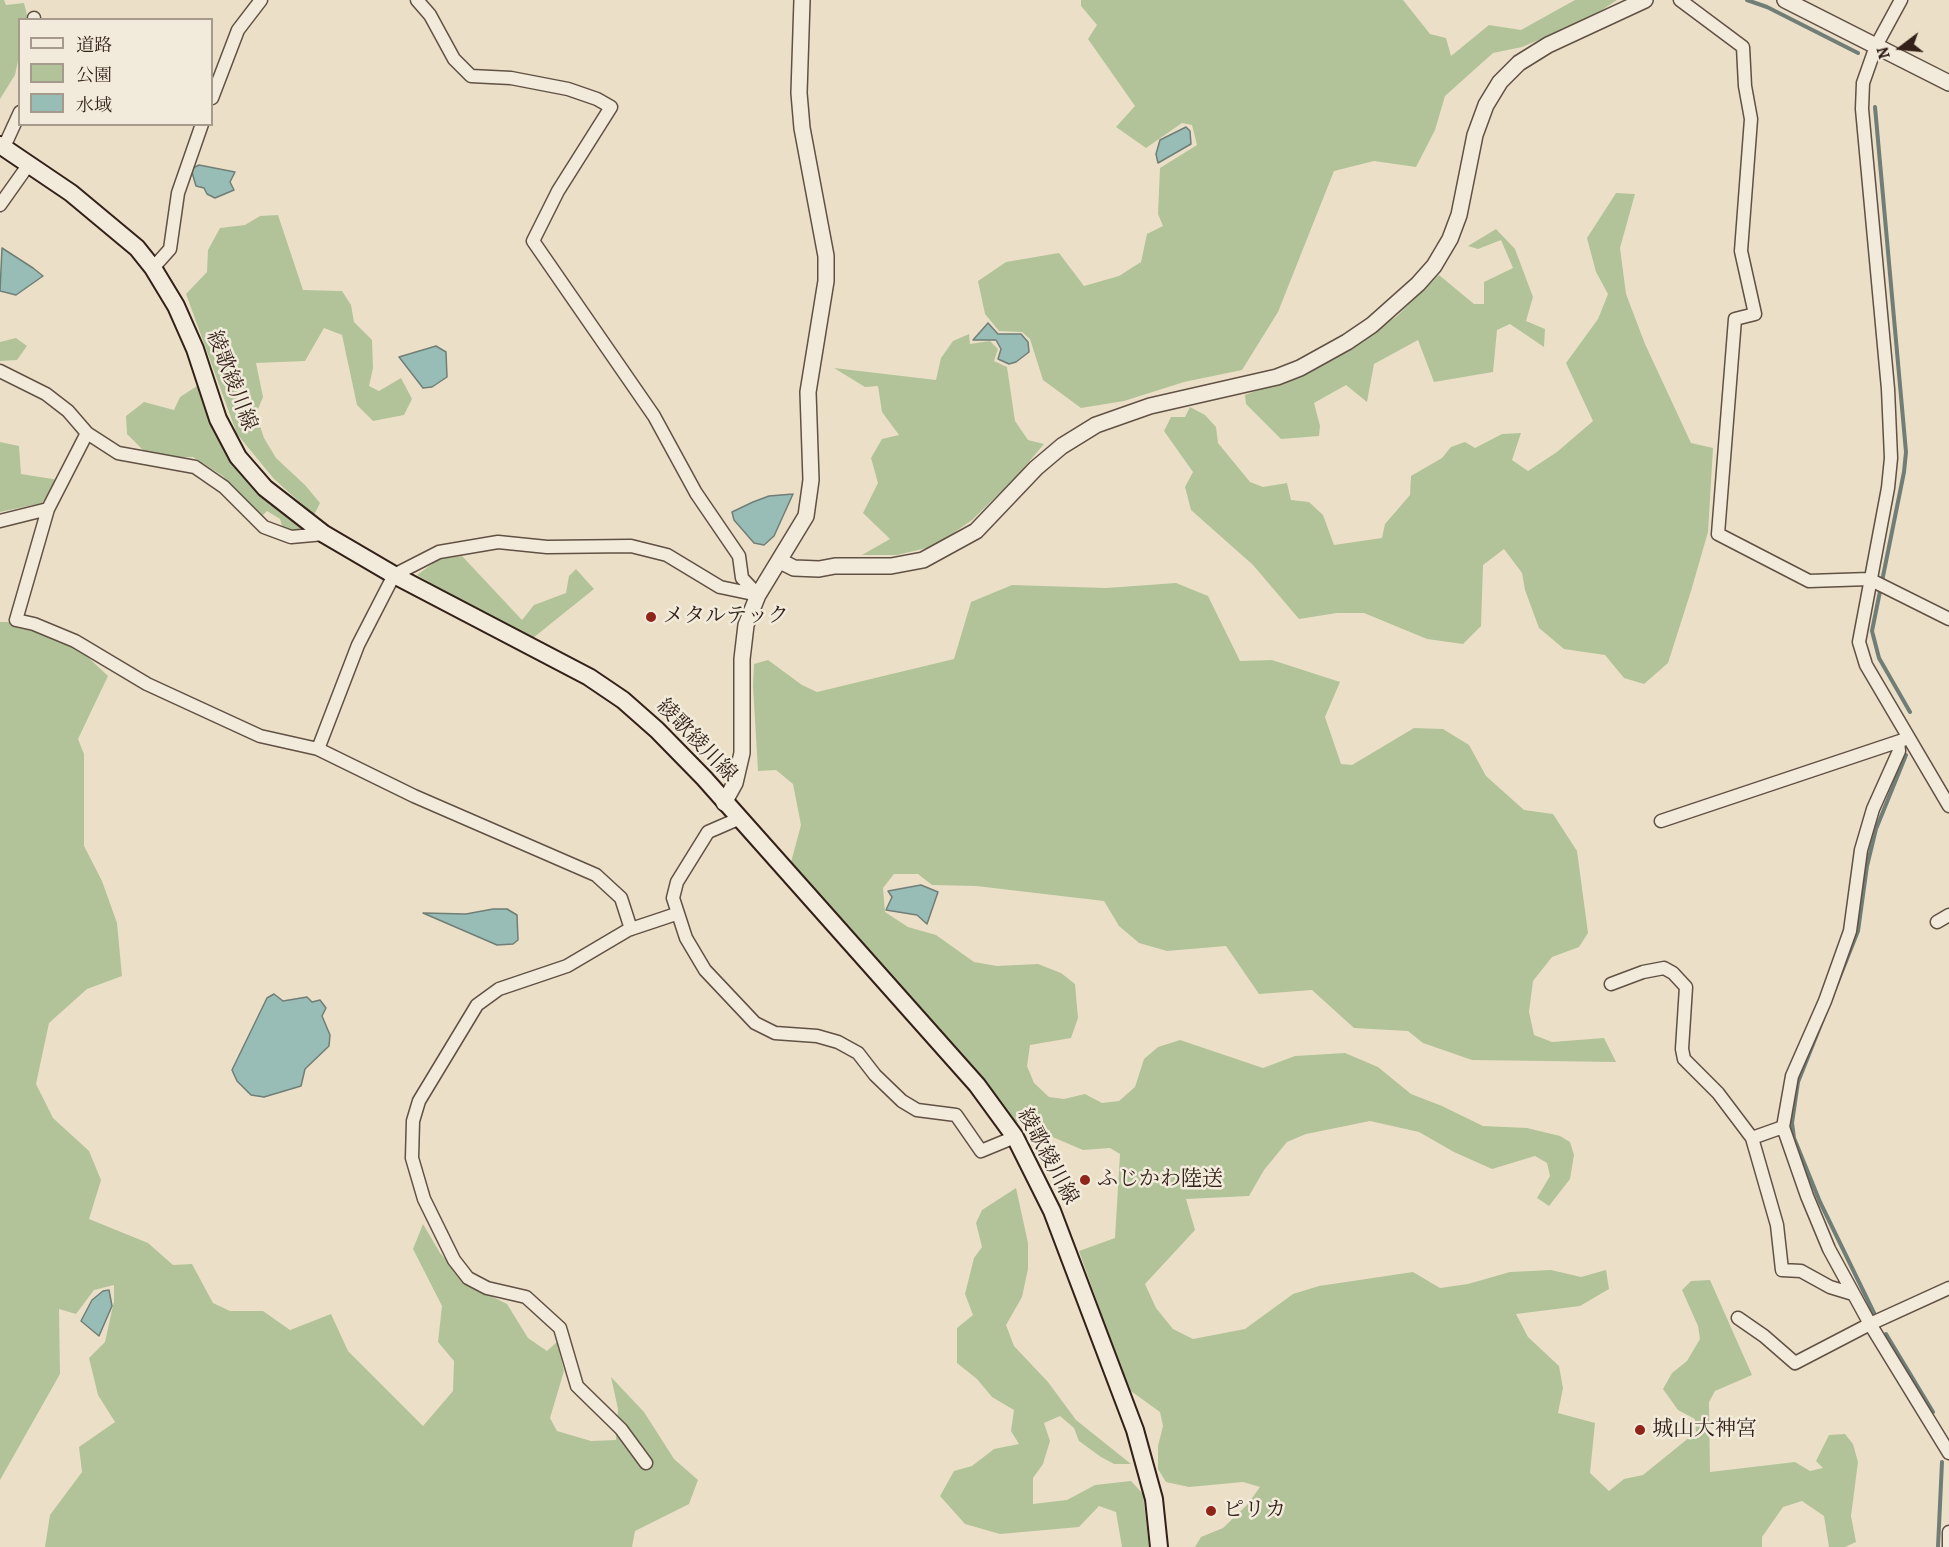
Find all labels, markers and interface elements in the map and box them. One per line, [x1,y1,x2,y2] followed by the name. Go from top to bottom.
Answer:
[18,18,213,126] legend
[1871,18,1931,78] north arrow
[76,33,112,57] text: 道路
[1872,44,1896,62] text: N
[76,63,112,87] text: 公園
[76,93,112,117] text: 水域
[200,327,262,435] street label: 綾歌綾川線
[663,604,789,630] place label: メタルテック
[644,610,658,624] marker: メタルテック
[650,694,742,788] street label: 綾歌綾川線
[1011,1105,1083,1209] street label: 綾歌綾川線
[1097,1167,1223,1193] place label: ふじかわ陸送
[1078,1173,1092,1187] marker: ふじかわ陸送
[1652,1417,1757,1443] place label: 城山大神宮
[1633,1423,1647,1437] marker: 城山大神宮
[1223,1498,1286,1524] place label: ピリカ
[1204,1504,1218,1518] marker: ピリカ

